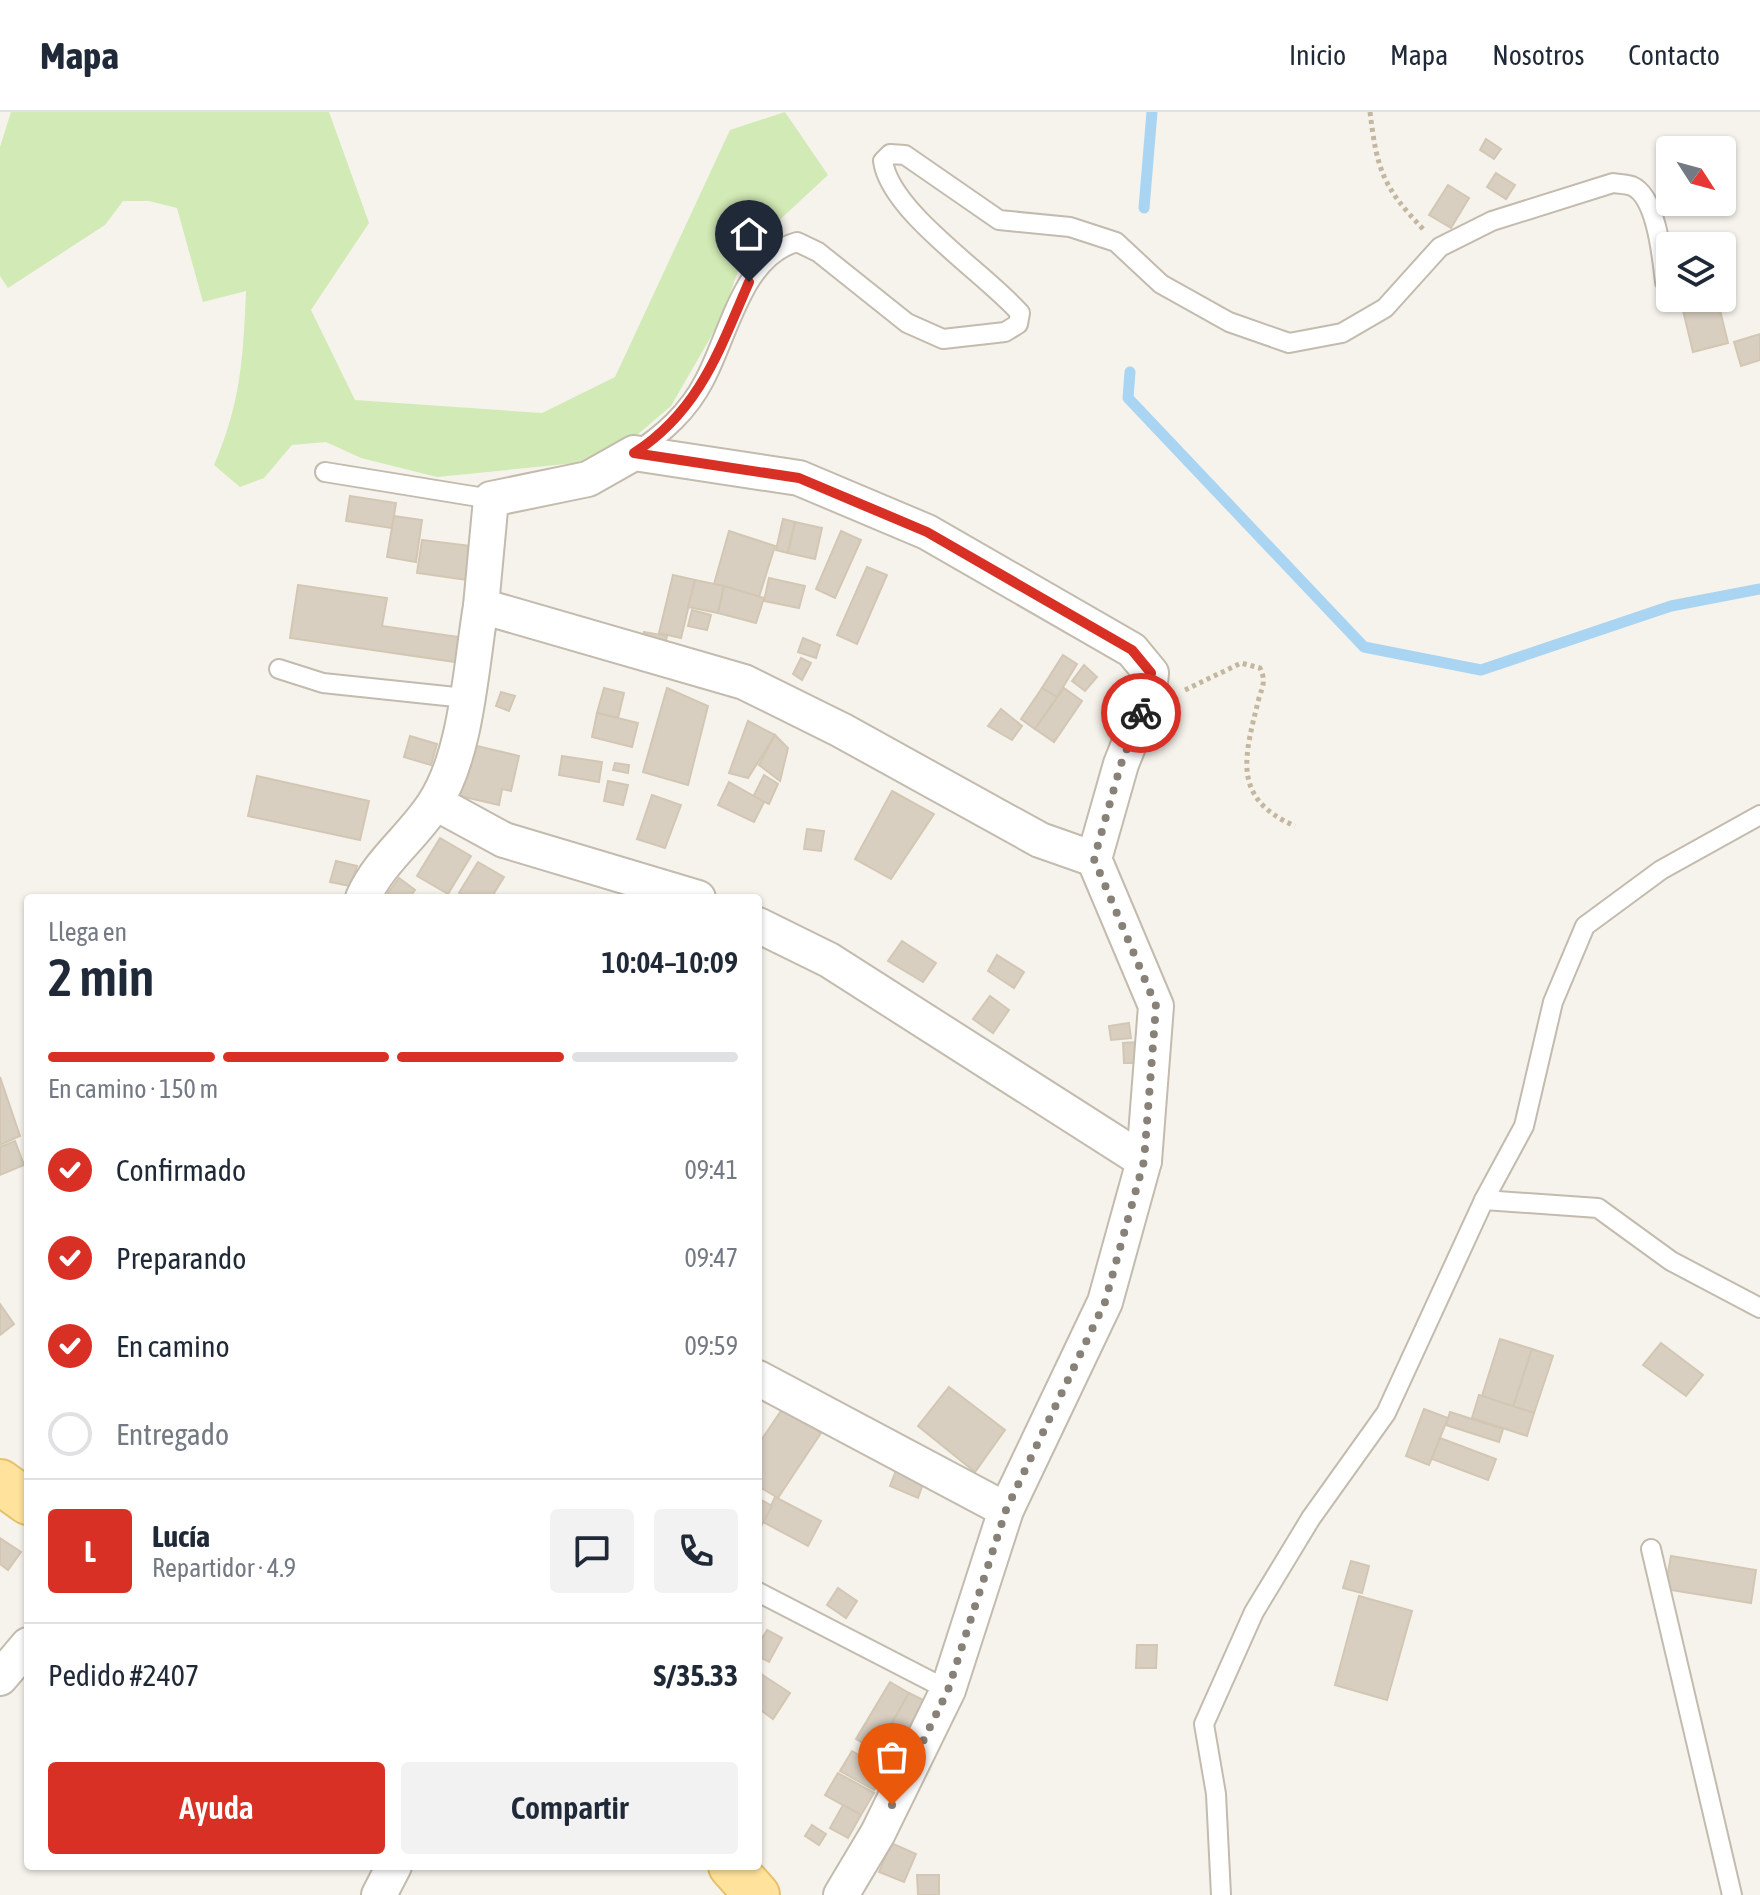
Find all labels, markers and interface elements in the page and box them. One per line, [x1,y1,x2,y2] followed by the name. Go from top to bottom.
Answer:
[40,34,119,77] text: Mapa
[1289,39,1346,71] text: Inicio
[1390,39,1448,71] text: Mapa
[1492,39,1584,71] text: Nosotros
[1628,39,1720,71] text: Contacto
[1656,136,1736,216] north arrow
[1656,136,1736,312] map controls
[715,200,783,282] pin
[727,212,771,256] icon: home
[1656,232,1736,312] button: layers
[1101,673,1181,753] courier
[1119,691,1163,735] icon: bike
[48,917,127,947] text: Llega en
[602,945,738,979] text: 10:04–10:09
[48,947,154,1007] text: 2 min
[48,1074,218,1104] text: En camino · 150 m
[48,1148,92,1192] icon: check
[116,1153,246,1187] text: Confirmado
[684,1155,738,1185] text: 09:41
[48,1236,92,1280] icon: check
[116,1241,246,1275] text: Preparando
[684,1243,738,1273] text: 09:47
[48,1324,92,1368] icon: check
[116,1329,230,1363] text: En camino
[684,1331,738,1361] text: 09:59
[116,1417,229,1451] text: Entregado
[550,1509,634,1593] button: chat
[654,1509,738,1593] button: phone
[152,1519,210,1553] text: Lucía
[84,1534,96,1568] text: L
[152,1553,296,1583] text: Repartidor · 4.9
[48,1658,199,1692] text: Pedido #2407
[654,1658,738,1692] text: S/35.33
[858,1723,926,1805] pin
[870,1735,914,1779] icon: bag
[48,1762,385,1854] button: Ayuda
[401,1762,738,1854] button: Compartir

